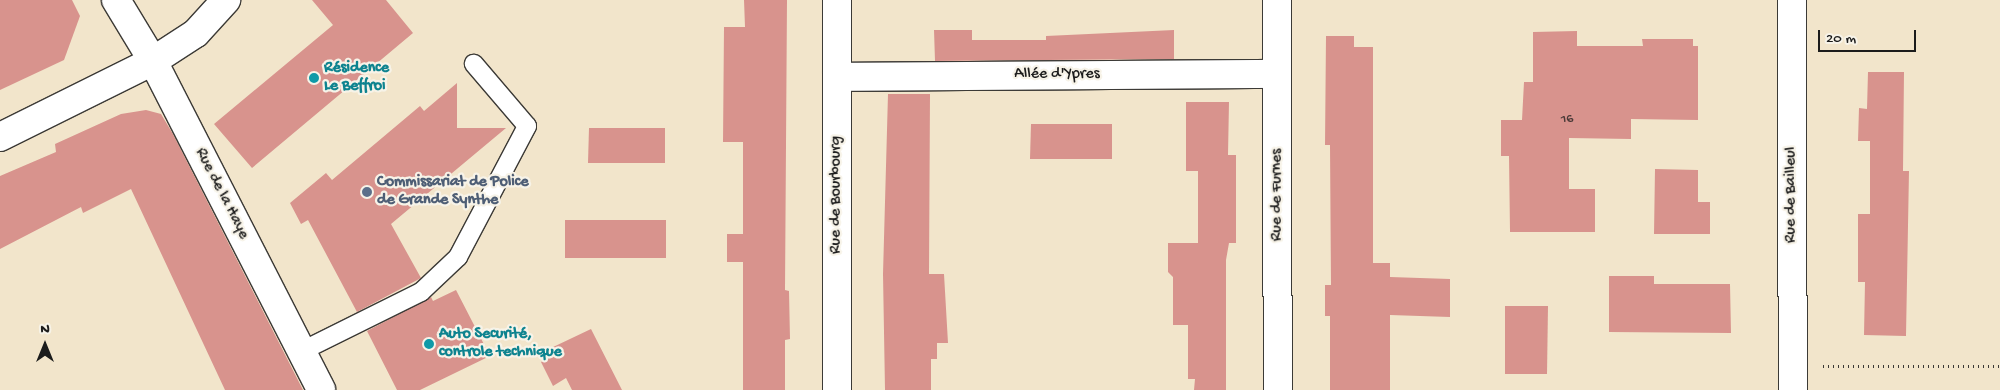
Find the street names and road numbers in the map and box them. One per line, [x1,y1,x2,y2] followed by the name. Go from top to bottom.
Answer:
[1014,65,1100,85] street label: Allée d'Ypres
[827,136,847,254] street label: Rue de Bourbourg
[190,145,252,243] street label: Rue de la Haye
[1782,147,1802,243] street label: Rue de Bailleul
[1268,149,1288,241] street label: Rue de Furnes

